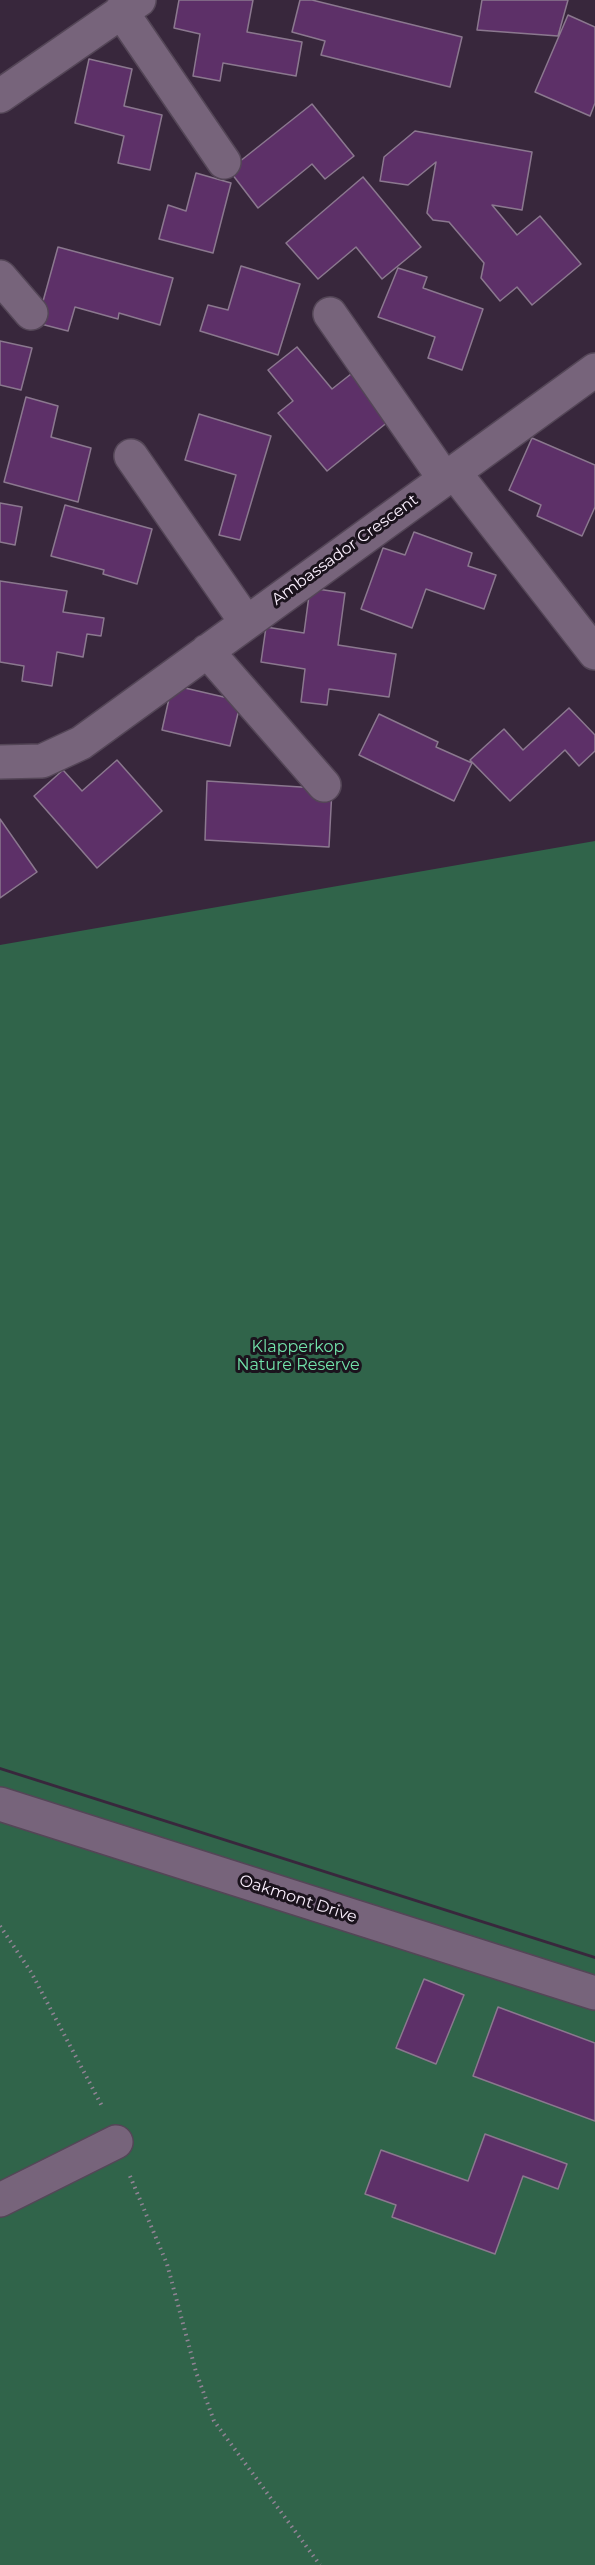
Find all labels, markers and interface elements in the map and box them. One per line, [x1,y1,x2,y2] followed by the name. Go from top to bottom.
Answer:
[268,490,422,610] street label: Ambassador Crescent
[236,1337,360,1375] park label: Klapperkop Nature Reserve
[237,1871,359,1927] street label: Oakmont Drive

